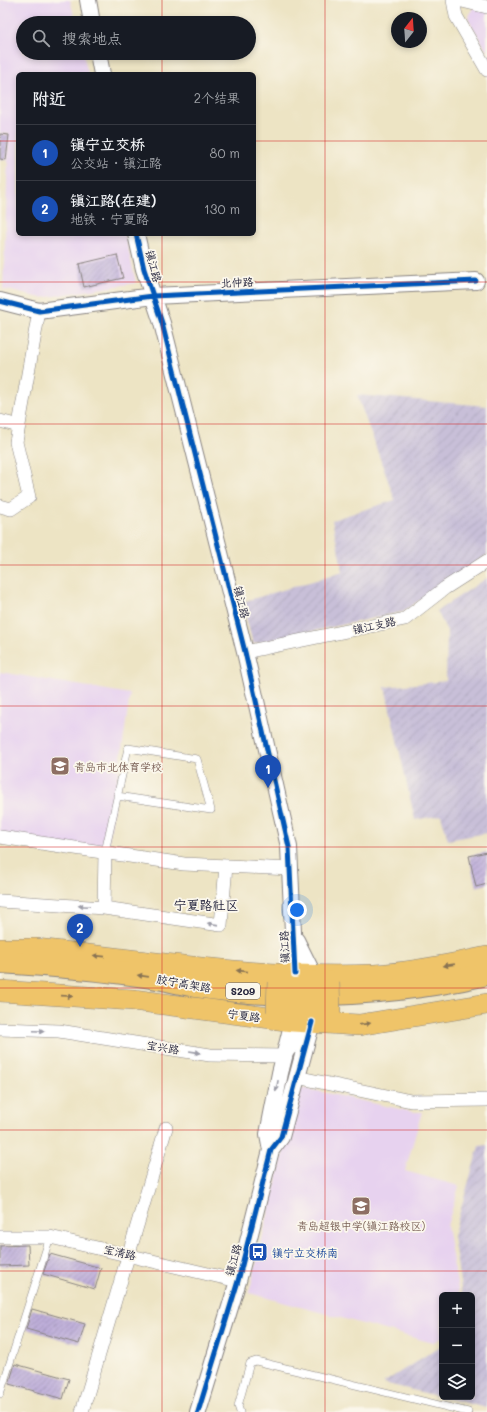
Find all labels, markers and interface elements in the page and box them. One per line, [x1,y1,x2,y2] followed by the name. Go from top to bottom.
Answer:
[391,12,427,48] north arrow
[16,16,256,60] search box
[30,27,52,49] icon: search
[62,28,122,48] text: 搜索地点
[32,87,66,109] text: 附近
[194,89,240,106] text: 2个结果
[70,134,145,154] text: 镇宁立交桥
[42,144,48,161] text: 1
[210,144,240,161] text: 80 m
[70,154,162,171] text: 公交站 · 镇江路
[70,190,156,210] text: 镇江路(在建)
[41,200,49,217] text: 2
[204,200,240,217] text: 130 m
[70,210,149,227] text: 地铁 · 宁夏路
[142,248,166,284] street label: 镇江路
[220,274,254,290] street label: 北仲路
[231,584,253,620] street label: 镇江路
[351,613,397,637] street label: 镇江支路
[49,755,71,777] school or university icon: 青岛市北体育学校
[255,755,281,788] pin: 1
[74,759,162,774] place label: 青岛市北体育学校
[173,896,239,913] district label: 宁夏路社区
[287,900,307,920] your location
[78,903,90,910] one-way arrow
[67,914,93,947] pin: 2
[207,921,219,927] one-way arrow
[276,930,292,964] street label: 镇江路
[93,953,105,959] one-way arrow
[443,962,455,968] one-way arrow
[236,968,248,975] one-way arrow
[156,971,212,995] street label: 胶宁高架路
[137,973,149,979] one-way arrow
[226,983,260,999] road number: S209
[61,992,73,999] one-way arrow
[227,1005,261,1025] street label: 宁夏路
[359,1021,371,1027] one-way arrow
[33,1027,45,1034] one-way arrow
[146,1037,180,1057] street label: 宝兴路
[189,1049,201,1055] one-way arrow
[274,1080,280,1093] one-way arrow
[350,1195,372,1217] school or university icon: 青岛超银中学(镇江路校区)
[297,1218,425,1233] place label: 青岛超银中学(镇江路校区)
[102,1241,138,1263] street label: 宝清路
[247,1241,269,1263] bus stop icon: 镇宁立交桥南
[221,1242,245,1278] street label: 镇江路
[272,1245,338,1260] place label: 镇宁立交桥南
[439,1292,475,1400] map controls
[439,1292,475,1328] button: +
[439,1328,475,1364] button: −
[439,1364,475,1400] button: layers

